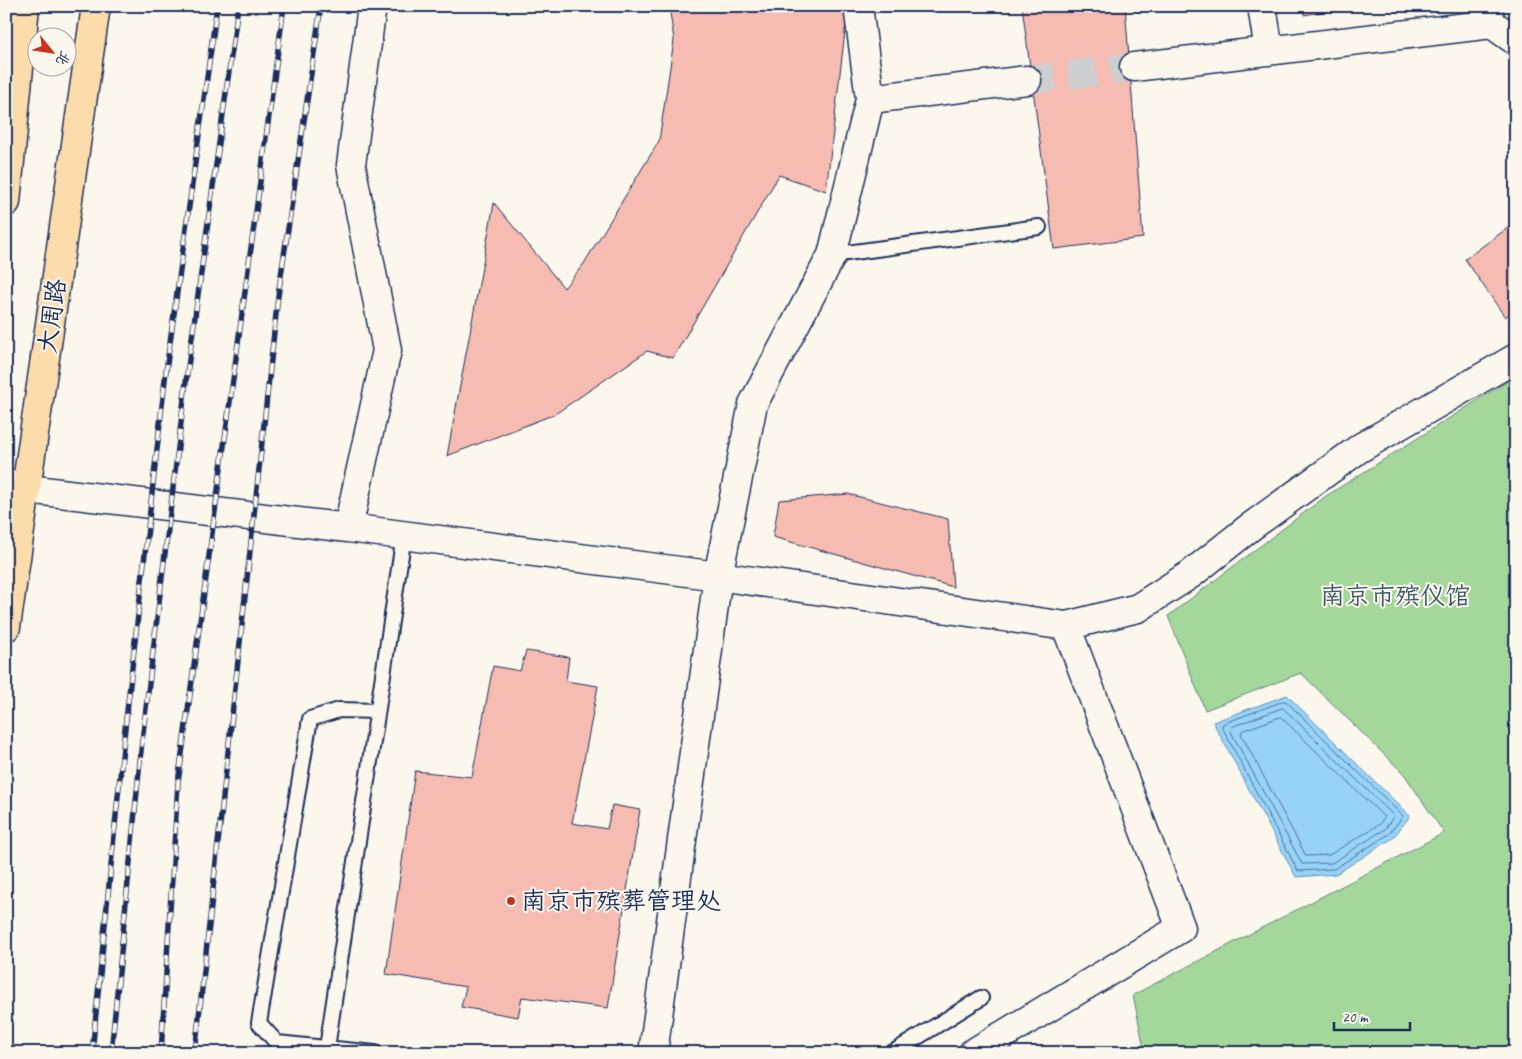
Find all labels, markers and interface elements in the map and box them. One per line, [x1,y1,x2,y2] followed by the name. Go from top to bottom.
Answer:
[28,28,78,78] north arrow
[52,48,74,69] text: 北
[31,277,73,355] street label: 大周路
[1320,580,1470,612] park label: 南京市殡仪馆
[521,885,721,917] place label: 南京市殡葬管理处
[505,895,517,907] marker: 南京市殡葬管理处
[1334,999,1411,1031] scale bar
[1342,1008,1369,1027] text: 20 m

